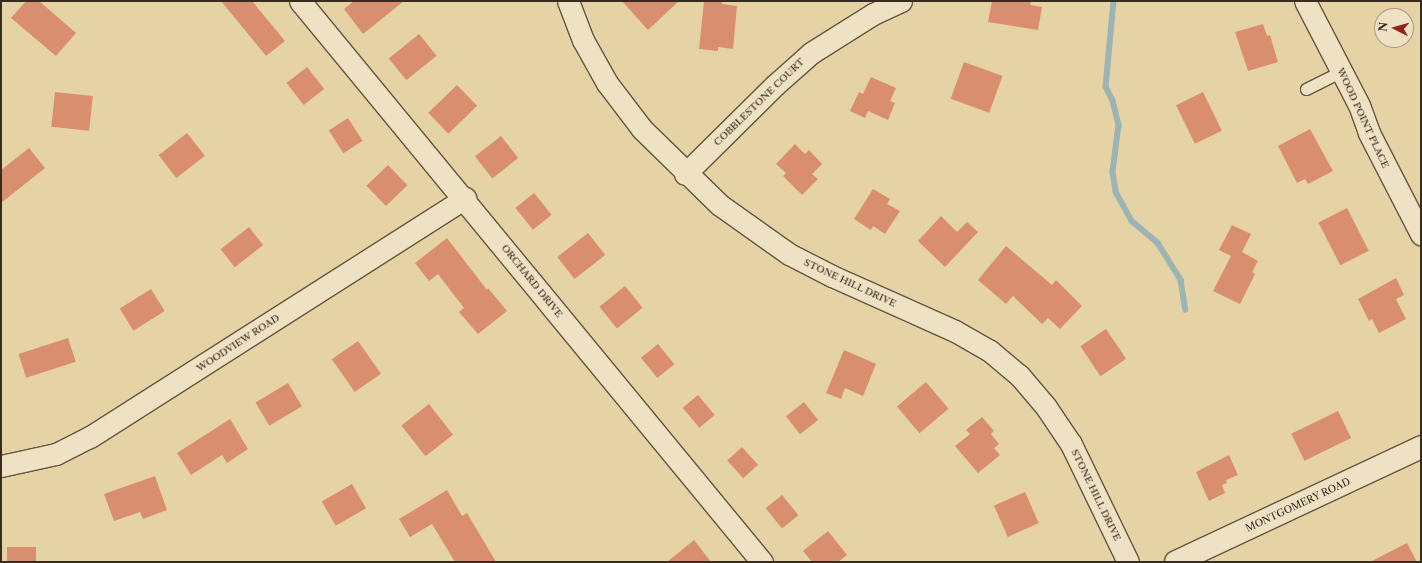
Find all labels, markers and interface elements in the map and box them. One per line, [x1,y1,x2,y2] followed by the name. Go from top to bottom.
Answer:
[1374,8,1414,48] north arrow
[1376,21,1391,32] text: N
[711,56,807,148] street label: COBBLESTONE COURT
[1334,66,1392,170] street label: WOOD POINT PLACE
[499,242,565,320] street label: ORCHARD DRIVE
[802,256,898,310] street label: STONE HILL DRIVE
[194,312,282,374] street label: WOODVIEW ROAD
[1069,447,1123,543] street label: STONE HILL DRIVE
[1244,475,1352,535] street label: MONTGOMERY ROAD

